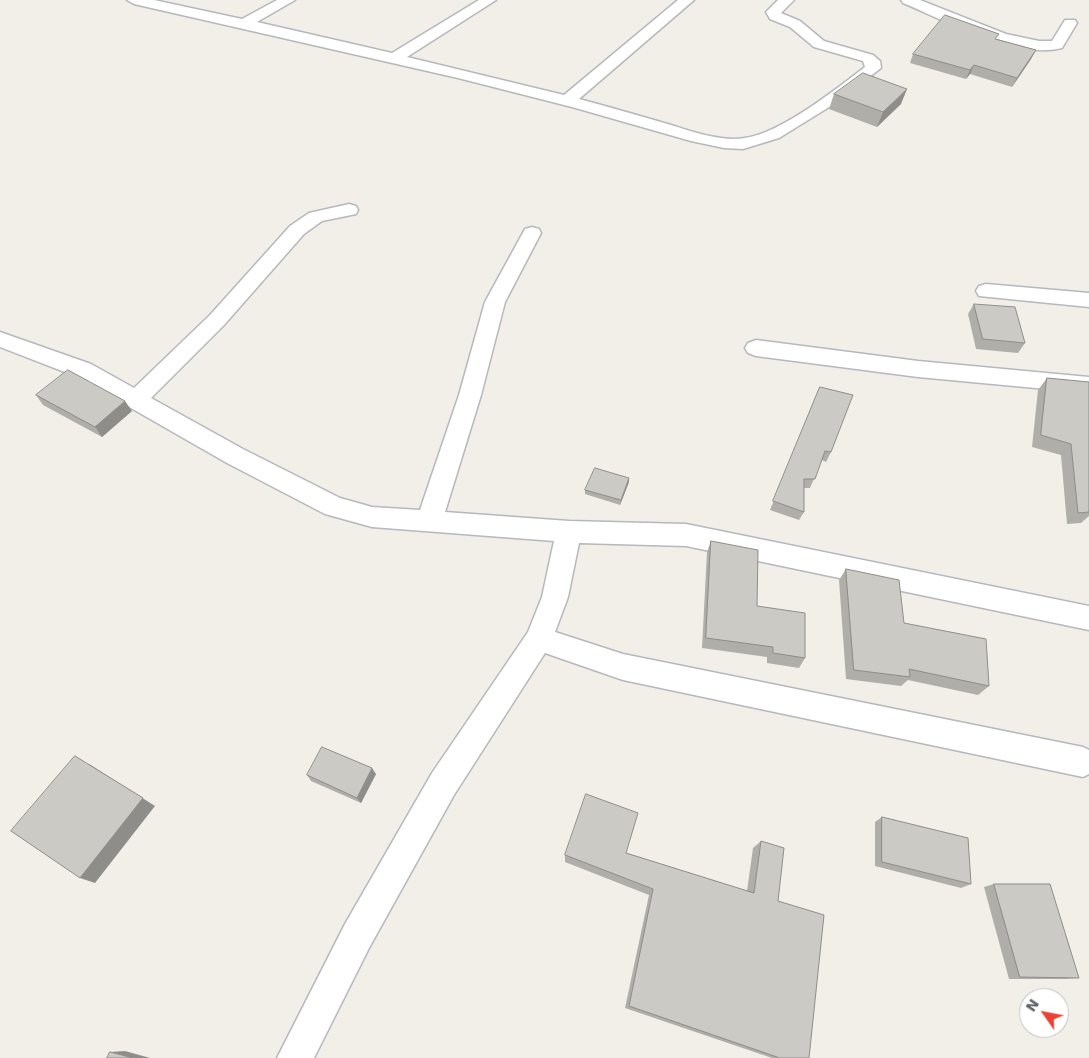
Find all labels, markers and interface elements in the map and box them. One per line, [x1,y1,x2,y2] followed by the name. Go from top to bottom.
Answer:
[1019,988,1069,1038] north arrow
[1022,996,1042,1015] text: N

